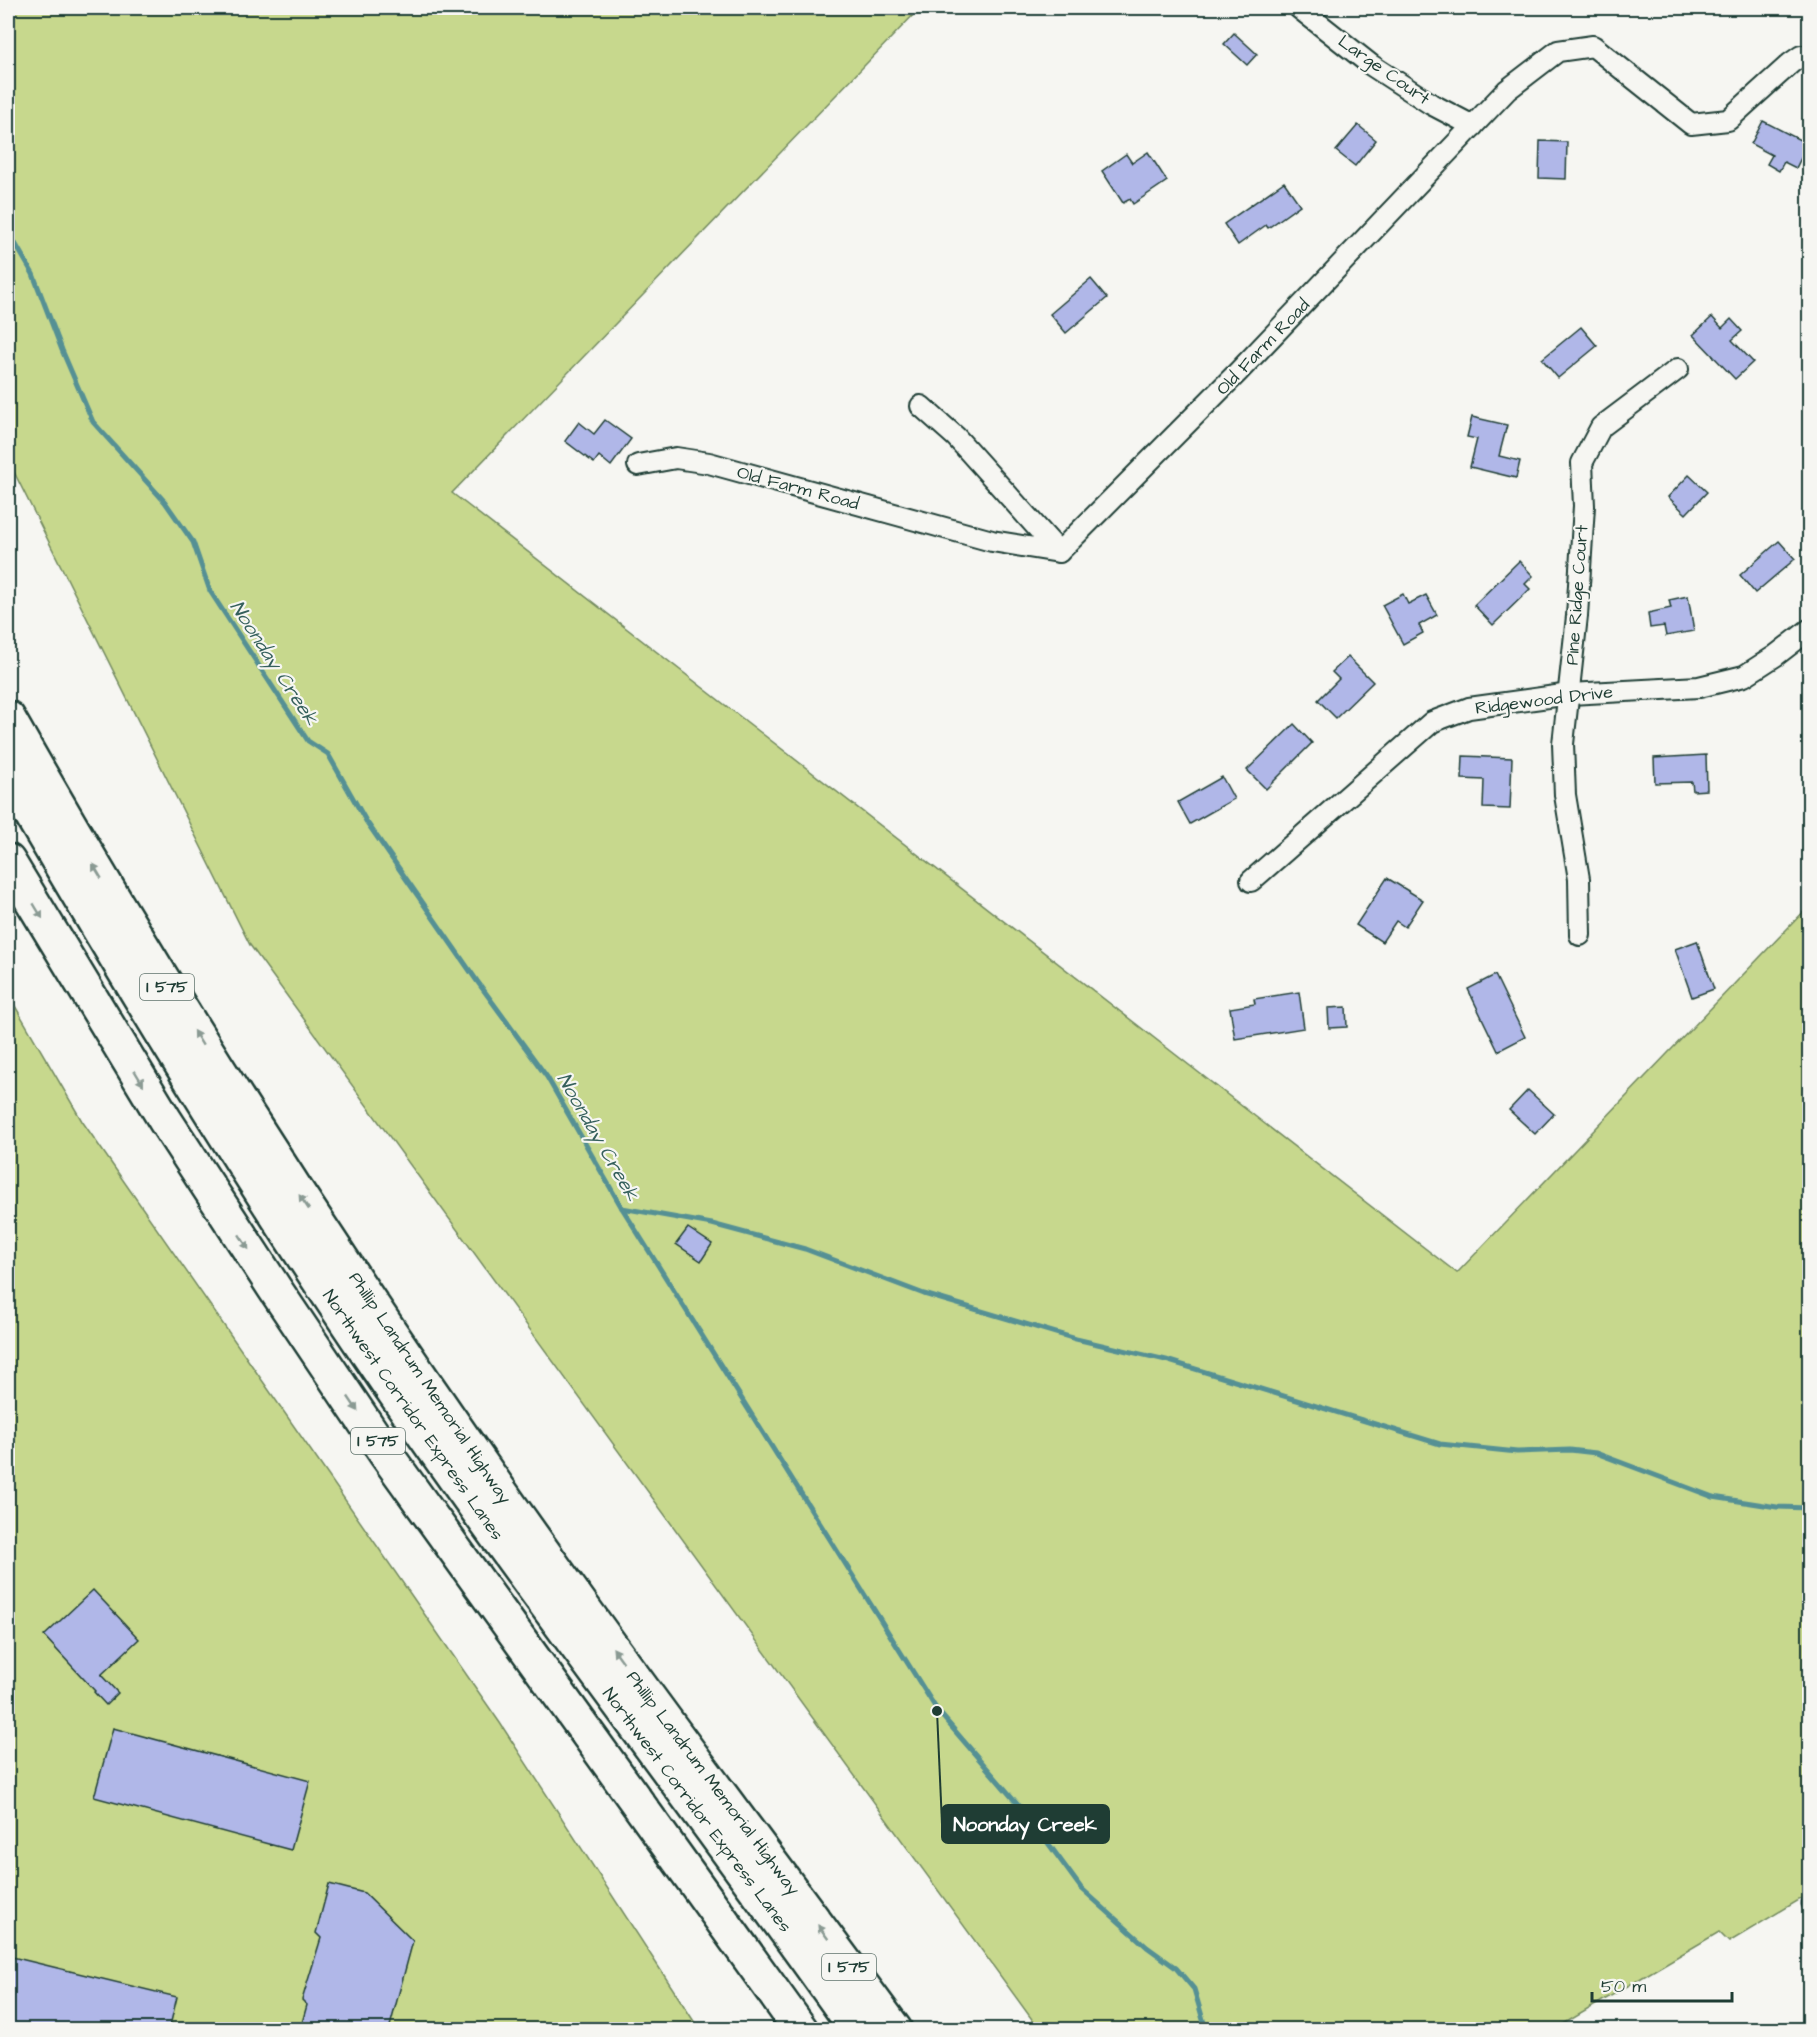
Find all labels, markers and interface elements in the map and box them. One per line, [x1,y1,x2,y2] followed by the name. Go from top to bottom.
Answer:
[1332,29,1436,112] street label: Large Court
[1210,293,1316,401] street label: Old Farm Road
[734,460,862,516] street label: Old Farm Road
[1560,523,1595,666] street label: Pine Ridge Court
[222,595,325,732] water label: Noonday Creek
[1474,679,1615,722] street label: Ridgewood Drive
[91,863,102,879] one-way arrow
[32,903,43,919] one-way arrow
[140,974,194,1000] road number: I 575
[193,1030,204,1046] one-way arrow
[549,1068,646,1207] water label: Noonday Creek
[134,1070,145,1086] one-way arrow
[299,1194,310,1210] one-way arrow
[238,1234,249,1250] one-way arrow
[342,1267,517,1510] street label: Phillip Landrum Memorial Highway
[317,1285,509,1545] street label: Northwest Corridor Express Lanes
[347,1396,358,1412] one-way arrow
[351,1428,405,1454] road number: I 575
[612,1647,624,1662] one-way arrow
[620,1666,806,1901] street label: Phillip Landrum Memorial Highway
[597,1682,797,1938] street label: Northwest Corridor Express Lanes
[942,1805,1109,1843] callout: Noonday Creek
[953,1811,1098,1840] text: Noonday Creek
[817,1924,829,1940] one-way arrow
[822,1954,876,1980] road number: I 575
[1592,1965,1732,2003] scale bar
[1601,1974,1646,1999] text: 50 m

